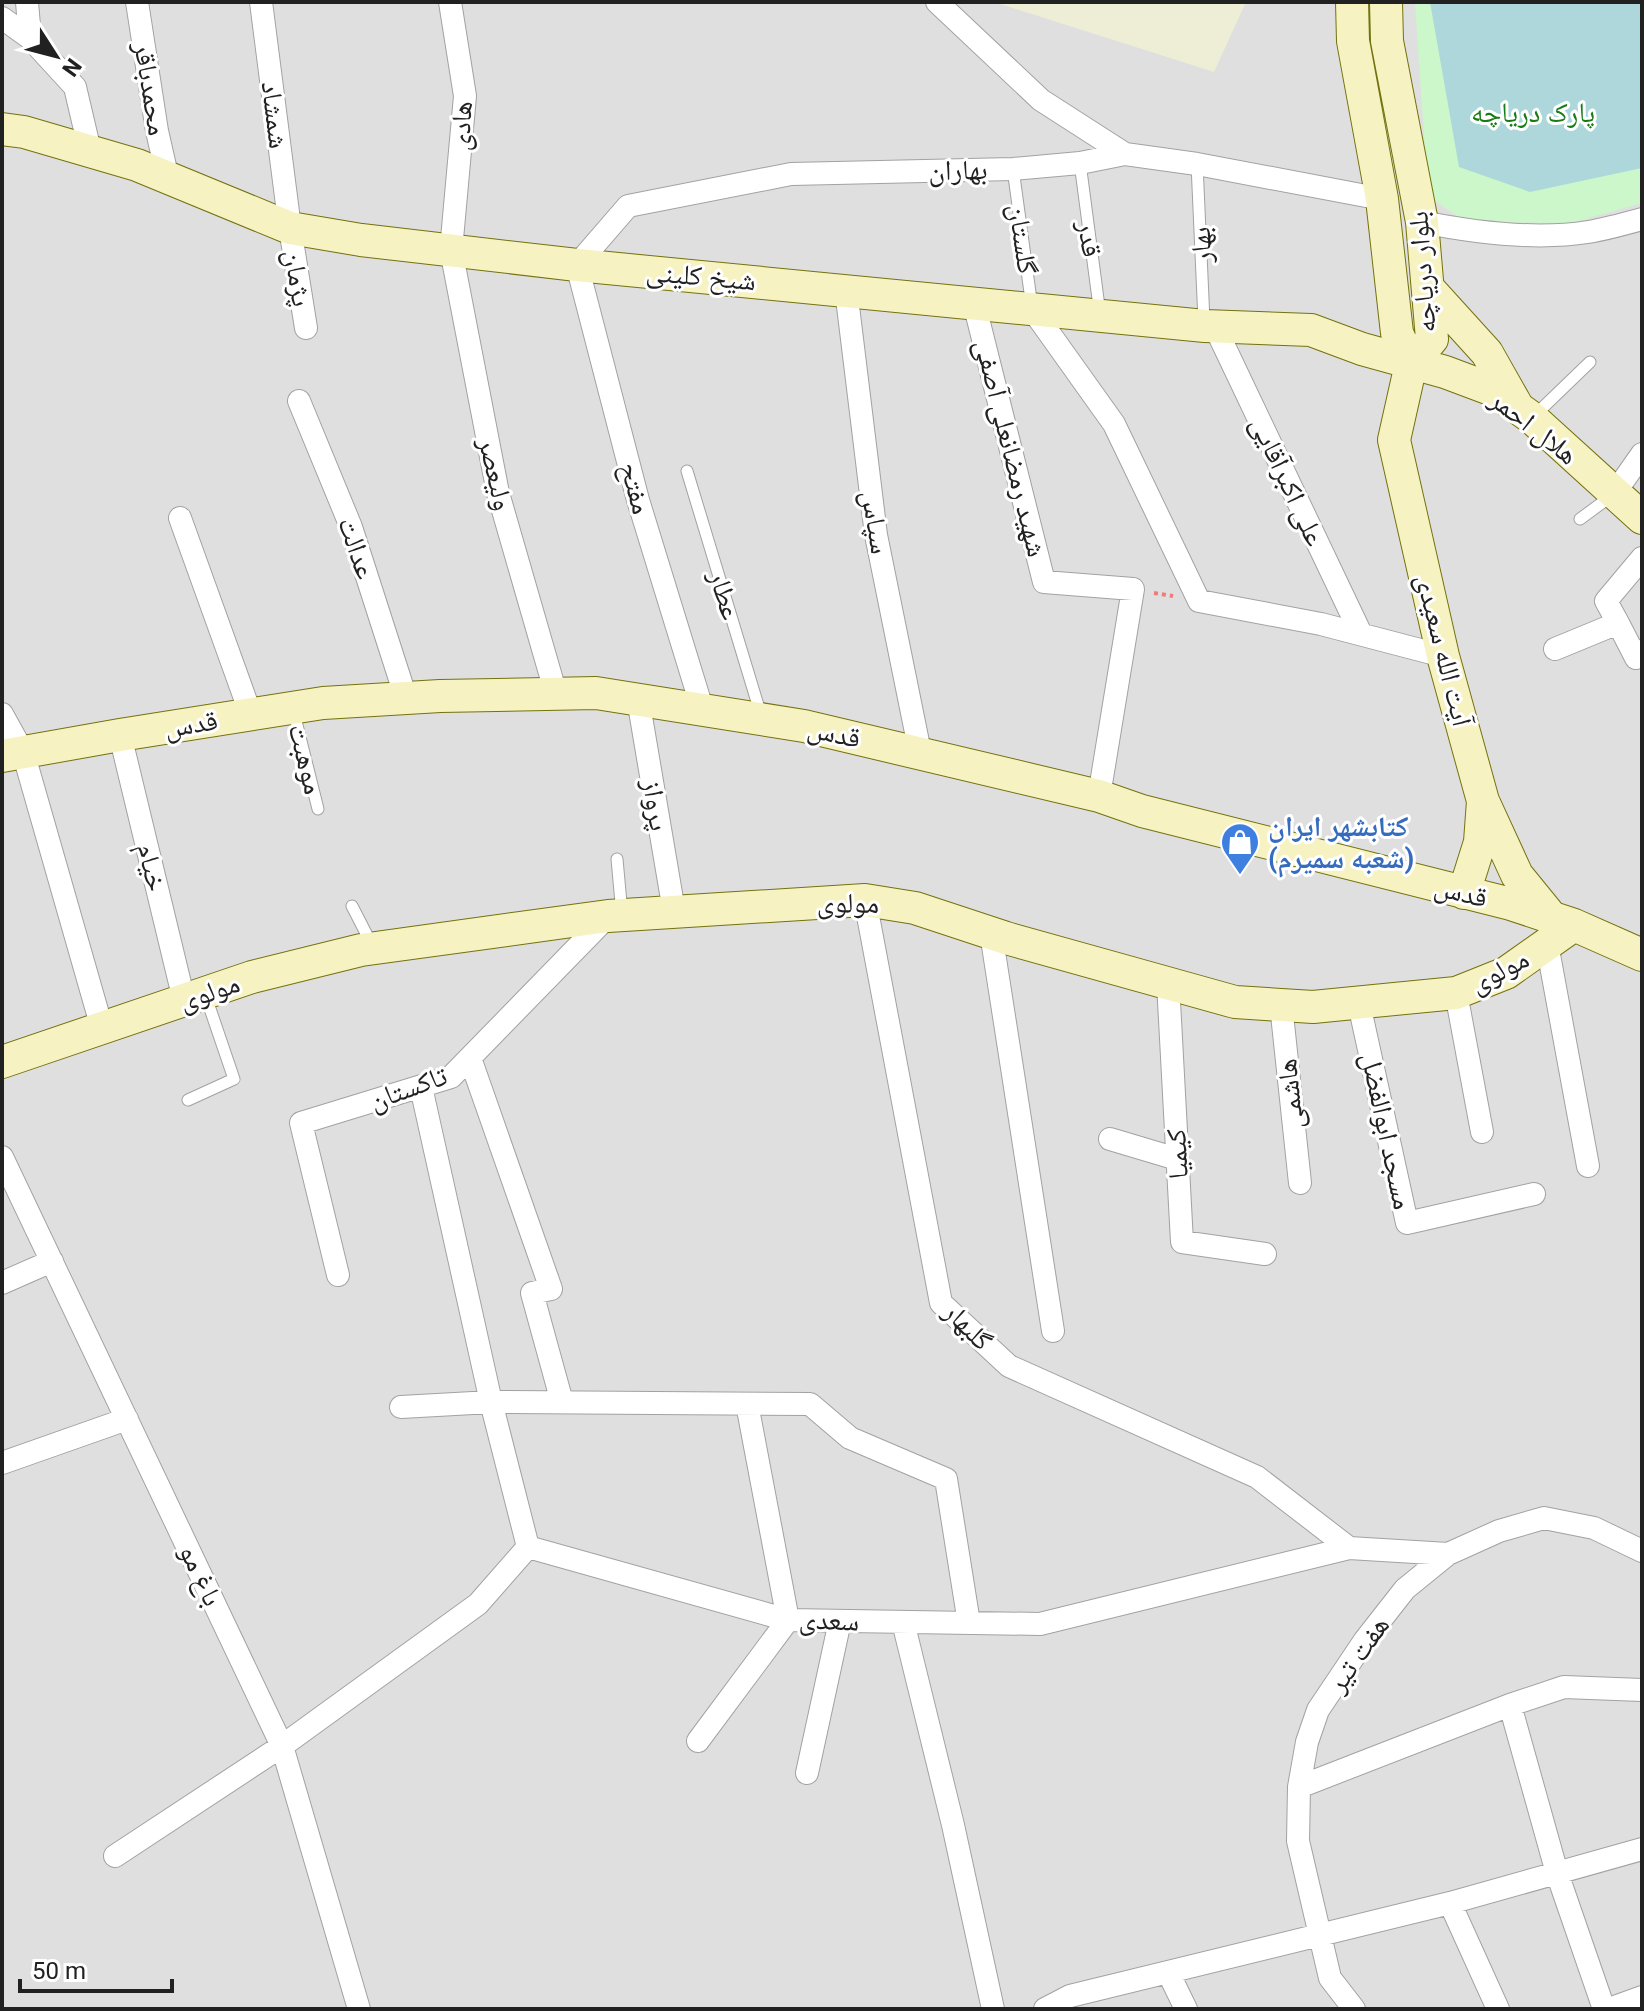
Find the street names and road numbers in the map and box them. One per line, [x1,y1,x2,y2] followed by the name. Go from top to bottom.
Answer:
[127,39,175,138] street label: محمدباقر
[255,80,295,150] street label: شمشاد
[443,100,479,152] street label: هادی
[928,153,988,187] street label: بهاران
[1002,202,1044,277] street label: گلستان
[1401,210,1443,334] street label: بلوار دریاچه
[1071,218,1109,259] street label: قدر
[1184,226,1218,265] street label: بهار
[277,247,319,309] street label: پژمان
[645,255,757,298] street label: شیخ کلینی
[967,336,1054,560] street label: شهید رمضانعلی آصفی
[1483,382,1584,471] street label: هلال احمر
[1243,411,1332,552] street label: علی اکبرآقایی
[471,433,520,514] street label: ولیعصر
[612,458,659,518] street label: مفتح
[854,488,897,556] street label: سپاس
[331,513,383,583] street label: عدالت
[702,565,748,624] street label: عطار
[1409,570,1479,730] street label: آیت الله سعیدی
[162,704,220,745] street label: قدس
[804,711,864,756] street label: قدس
[281,720,331,798] street label: موهبت
[635,776,676,833] street label: پرواز
[128,839,174,895] street label: خیام
[1431,870,1491,915] street label: قدس
[817,886,879,920] street label: مولوی
[1464,942,1534,1000] street label: مولوی
[174,966,244,1018] street label: مولوی
[1353,1050,1420,1213] street label: مسجد ابوالفضل
[1270,1057,1311,1131] street label: هاشمی
[365,1059,451,1117] street label: تاکستان
[1159,1128,1195,1180] street label: کیمیا
[936,1294,999,1357] street label: گلبهار
[172,1539,230,1612] street label: باغ مو
[798,1602,860,1638] street label: سعدی
[1319,1609,1396,1699] street label: هفت تیر

